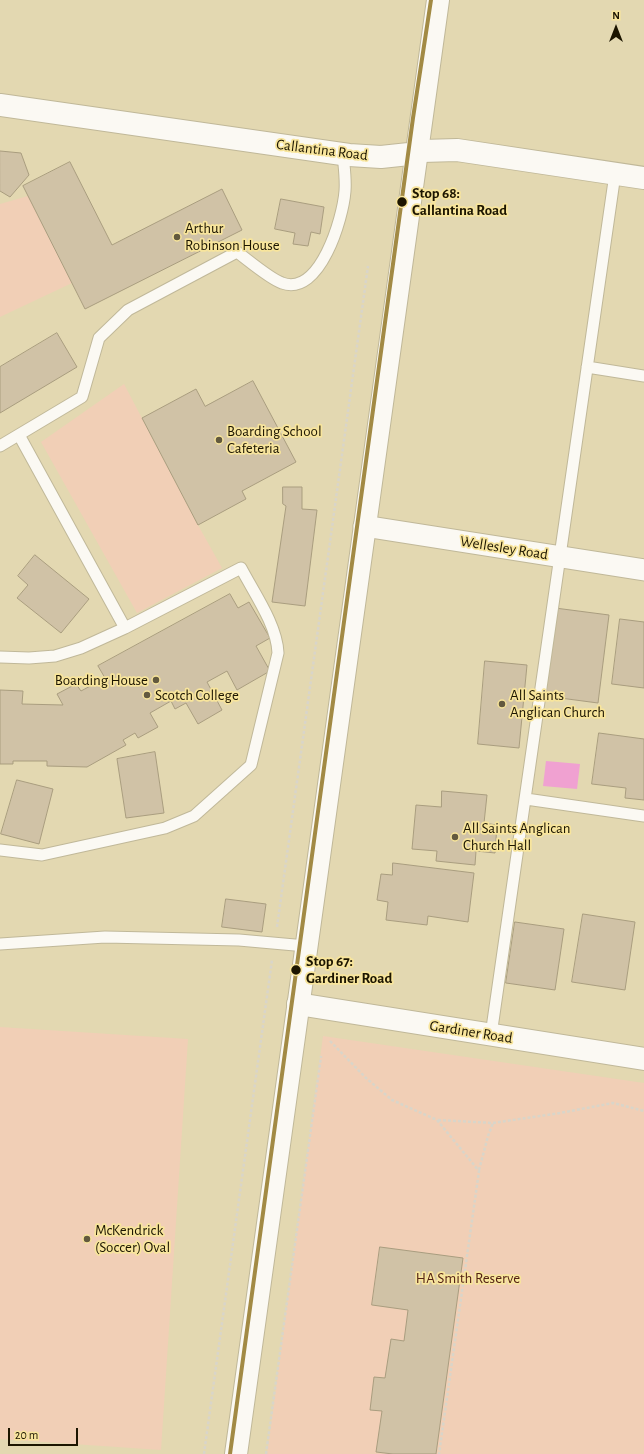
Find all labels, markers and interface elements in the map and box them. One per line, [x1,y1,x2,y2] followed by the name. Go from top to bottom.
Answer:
[596,8,636,48] north arrow
[612,10,620,21] text: N
[275,135,369,165] street label: Callantina Road
[412,184,507,219] place label: Stop 68: Callantina Road
[395,195,409,209] marker: Stop 68: Callantina Road
[185,219,280,254] place label: Arthur Robinson House
[172,232,182,242] marker: Arthur Robinson House
[227,422,322,457] place label: Boarding School Cafeteria
[214,435,224,445] marker: Boarding School Cafeteria
[459,532,549,564] street label: Wellesley Road
[55,671,148,689] place label: Boarding House
[151,675,161,685] marker: Boarding House
[155,686,239,704] place label: Scotch College
[510,686,605,721] place label: All Saints Anglican Church
[142,690,152,700] marker: Scotch College
[497,699,507,709] marker: All Saints Anglican Church
[463,819,570,854] place label: All Saints Anglican Church Hall
[450,832,460,842] marker: All Saints Anglican Church Hall
[306,952,392,987] place label: Stop 67: Gardiner Road
[289,963,303,977] marker: Stop 67: Gardiner Road
[428,1017,514,1047] street label: Gardiner Road
[95,1221,170,1256] place label: McKendrick (Soccer) Oval
[82,1234,92,1244] marker: McKendrick (Soccer) Oval
[416,1269,520,1287] park label: HA Smith Reserve
[10,1420,80,1446] scale bar
[15,1429,38,1441] text: 20 m

